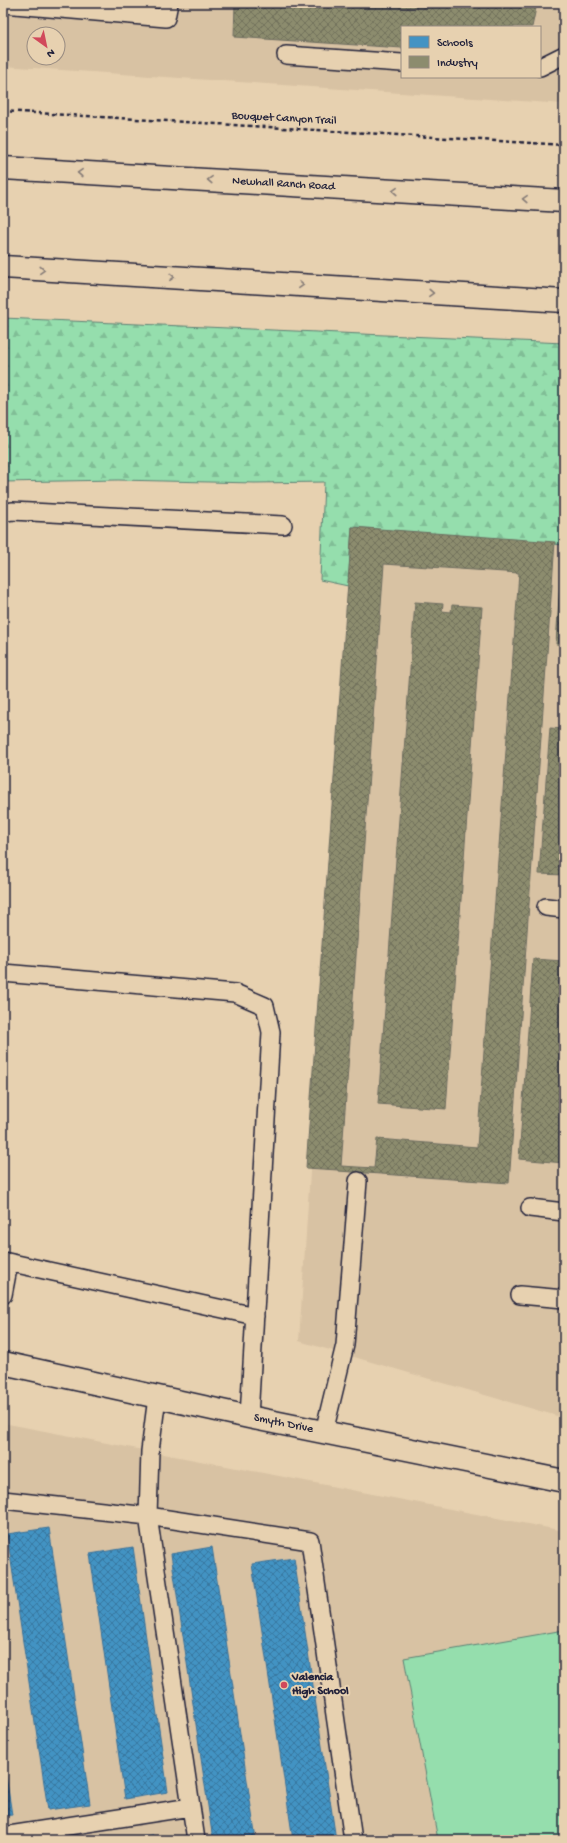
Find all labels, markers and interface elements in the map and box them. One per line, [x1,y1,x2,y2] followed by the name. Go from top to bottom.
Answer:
[26,26,66,66] north arrow
[401,26,541,78] legend
[437,37,473,51] text: Schools
[44,46,57,60] text: N
[437,57,478,71] text: Industry
[230,109,337,129] street label: Bouquet Canyon Trail
[77,168,83,177] one-way arrow
[232,174,336,195] street label: Newhall Ranch Road
[207,176,213,185] one-way arrow
[392,187,398,196] one-way arrow
[522,195,528,204] one-way arrow
[39,265,45,274] one-way arrow
[169,273,175,282] one-way arrow
[298,281,304,289] one-way arrow
[428,288,434,297] one-way arrow
[252,1411,315,1437] street label: Smyth Drive
[291,1671,349,1699] place label: Valencia High School
[279,1680,289,1690] marker: Valencia High School

